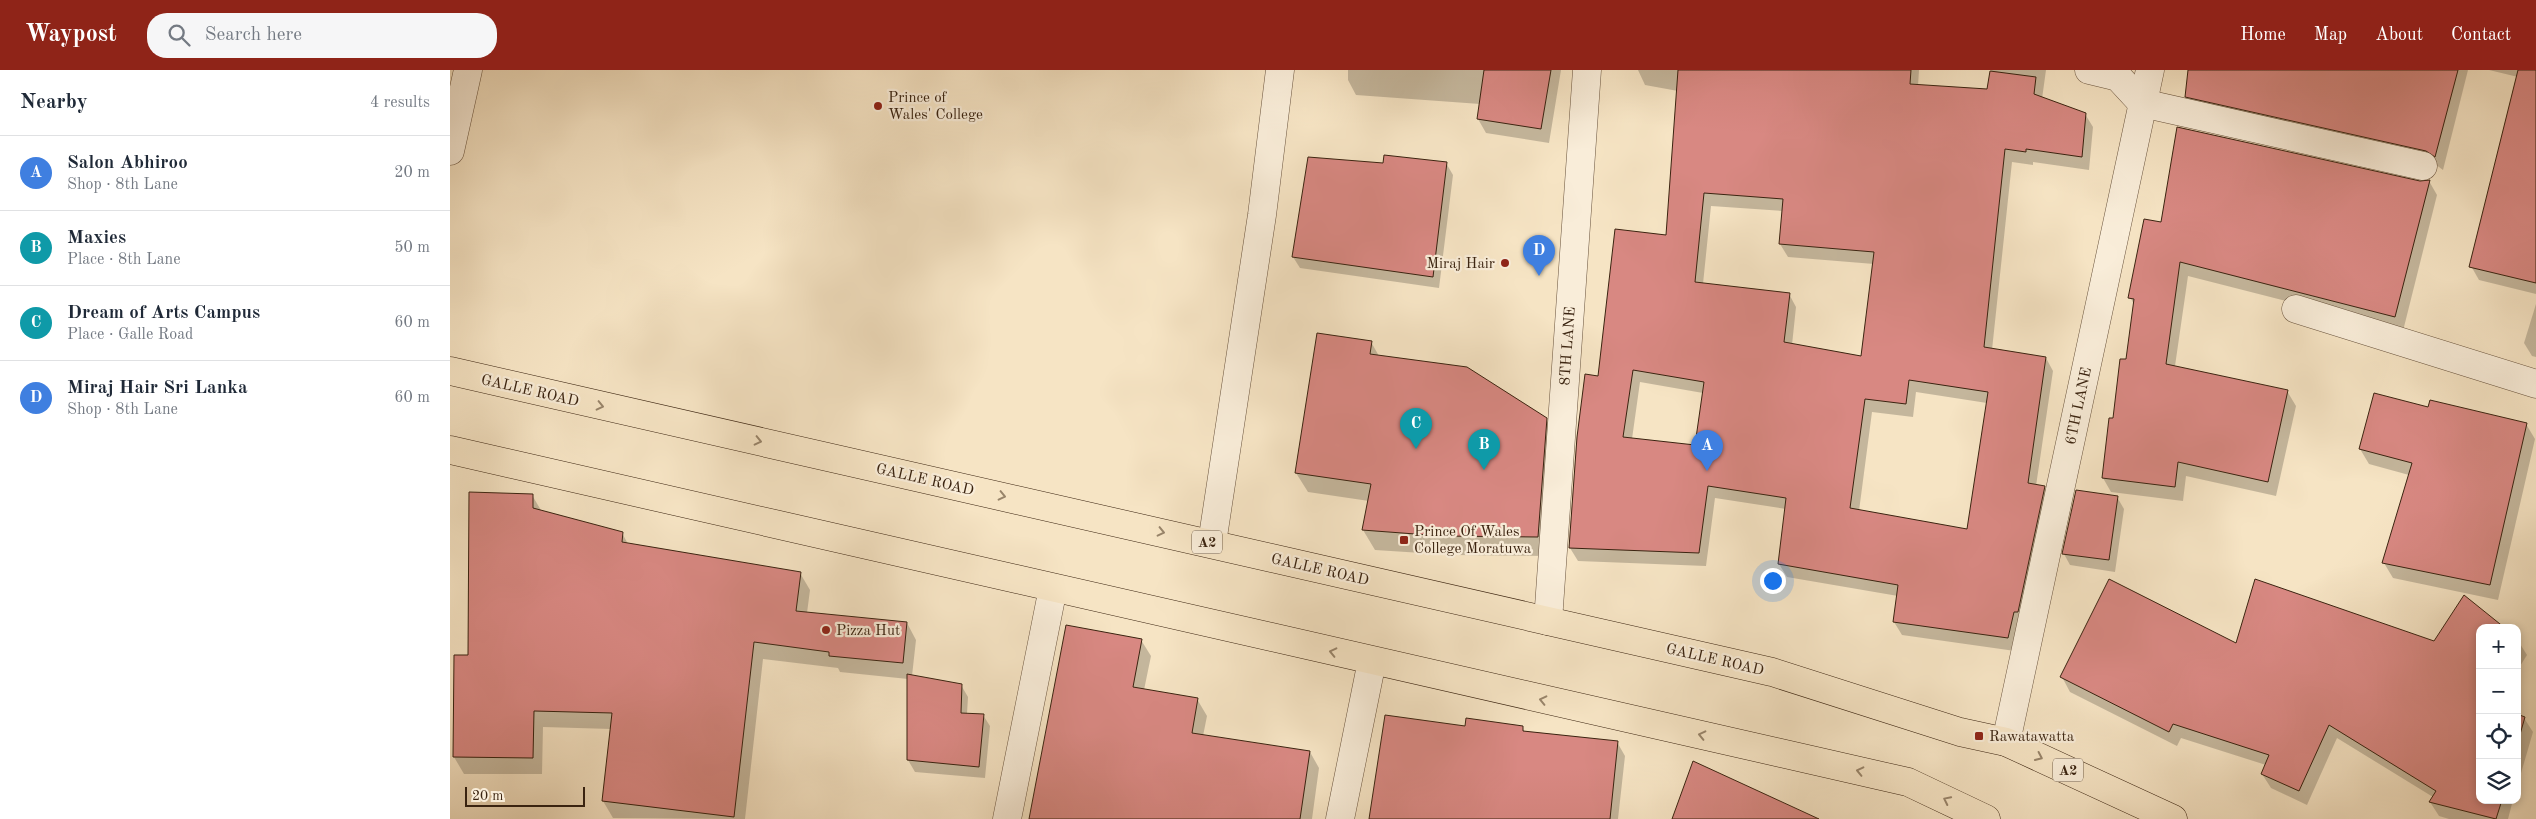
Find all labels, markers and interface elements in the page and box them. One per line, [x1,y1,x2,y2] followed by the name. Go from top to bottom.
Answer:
[147,13,497,58] search box
[165,21,193,49] icon: search
[25,23,117,47] text: Waypost
[205,26,302,45] text: Search here
[2240,26,2286,44] text: Home
[2314,26,2347,44] text: Map
[2375,26,2423,44] text: About
[2451,26,2511,44] text: Contact
[888,91,983,123] place label: Prince of Wales' College
[20,92,88,113] text: Nearby
[370,95,430,111] text: 4 results
[872,100,884,112] marker: Prince of Wales' College
[67,154,188,173] text: Salon Abhiroo
[30,165,42,181] text: A
[394,165,430,181] text: 20 m
[67,177,178,193] text: Shop · 8th Lane
[67,229,126,248] text: Maxies
[1523,235,1555,276] pin: D
[30,240,42,256] text: B
[394,240,430,256] text: 50 m
[67,252,181,268] text: Place · 8th Lane
[1426,257,1495,272] place label: Miraj Hair
[1499,257,1511,269] marker: Miraj Hair
[67,304,260,323] text: Dream of Arts Campus
[1558,306,1579,386] street label: 8TH LANE
[31,315,41,331] text: C
[394,315,430,331] text: 60 m
[67,327,193,343] text: Place · Galle Road
[2064,366,2095,446] street label: 6TH LANE
[479,373,580,410] street label: GALLE ROAD
[67,379,248,398] text: Miraj Hair Sri Lanka
[30,390,42,406] text: D
[394,390,430,406] text: 60 m
[595,400,604,411] one-way arrow
[67,402,178,418] text: Shop · 8th Lane
[1400,408,1432,449] pin: C
[1468,429,1500,470] pin: B
[1691,430,1723,471] pin: A
[754,436,763,446] one-way arrow
[874,462,975,499] street label: GALLE ROAD
[998,490,1007,501] one-way arrow
[1414,525,1532,557] place label: Prince Of Wales College Moratuwa
[1156,526,1165,537] one-way arrow
[1192,531,1222,554] road number: A2
[1398,534,1410,546] marker: Prince Of Wales College Moratuwa
[1269,552,1370,589] street label: GALLE ROAD
[1760,568,1786,594] your location
[820,624,832,636] marker: Pizza Hut
[836,624,900,639] place label: Pizza Hut
[2476,624,2521,804] map controls
[2476,624,2521,669] button: +
[1664,642,1765,679] street label: GALLE ROAD
[1329,647,1338,658] one-way arrow
[2476,669,2521,714] button: −
[1539,695,1548,705] one-way arrow
[2476,714,2521,759] button: locate
[1697,730,1706,741] one-way arrow
[1973,730,1985,742] marker: Rawatawatta
[1989,730,2075,745] place label: Rawatawatta
[2034,751,2043,761] one-way arrow
[2053,758,2083,782] road number: A2
[2476,759,2521,804] button: layers
[1856,766,1865,777] one-way arrow
[465,784,585,807] scale bar
[472,789,503,803] text: 20 m
[1943,796,1952,807] one-way arrow

